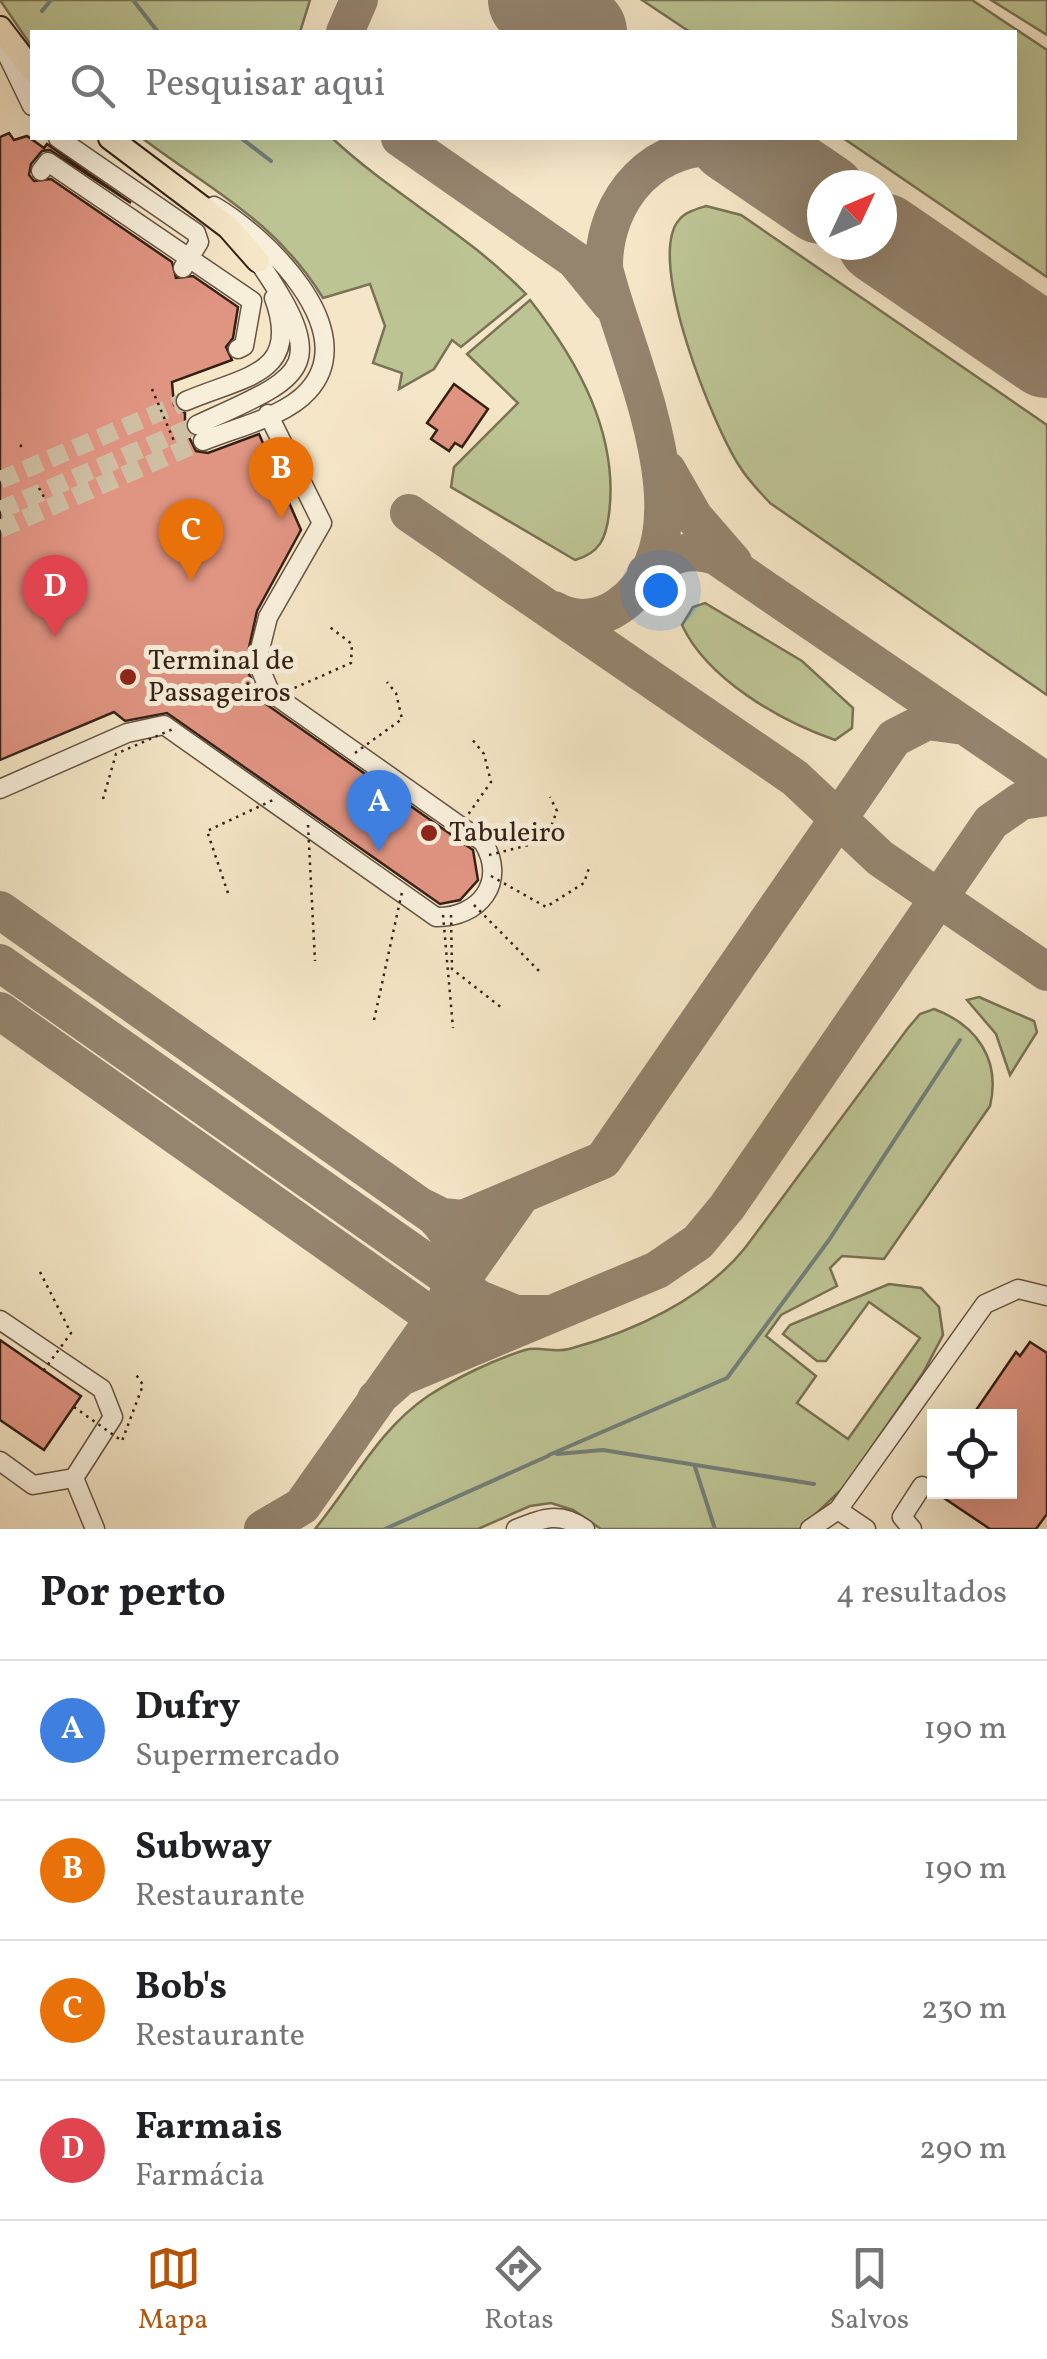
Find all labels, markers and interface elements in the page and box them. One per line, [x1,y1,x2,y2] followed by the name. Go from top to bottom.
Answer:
[30,30,1017,140] search box
[65,58,120,113] icon: search
[145,59,385,112] text: Pesquisar aqui
[807,170,897,260] north arrow
[248,436,314,519] pin: B
[158,498,224,581] pin: C
[22,554,88,637] pin: D
[635,565,686,616] your location
[148,642,294,713] place label: Terminal de Passageiros
[117,666,139,688] marker: Terminal de Passageiros
[346,770,412,852] pin: A
[449,814,565,853] place label: Tabuleiro
[418,822,440,844] marker: Tabuleiro
[927,1409,1017,1499] map controls
[927,1409,1017,1499] button: locate
[40,1565,226,1624] text: Por perto
[836,1572,1007,1616] text: 4 resultados
[135,1682,240,1735] text: Dufry
[61,1708,84,1752] text: A
[923,1708,1007,1752] text: 190 m
[135,1735,340,1779] text: Supermercado
[135,1822,272,1875] text: Subway
[62,1848,83,1892] text: B
[923,1848,1007,1892] text: 190 m
[135,1875,305,1919] text: Restaurante
[135,1962,227,2015] text: Bob's
[62,1988,83,2032] text: C
[921,1988,1007,2032] text: 230 m
[135,2015,305,2059] text: Restaurante
[135,2102,283,2155] text: Farmais
[61,2128,84,2172] text: D
[919,2128,1007,2172] text: 290 m
[135,2155,265,2199] text: Farmácia
[138,2241,208,2340] tab: Mapa
[484,2241,554,2340] tab: Rotas
[830,2241,909,2340] tab: Salvos

